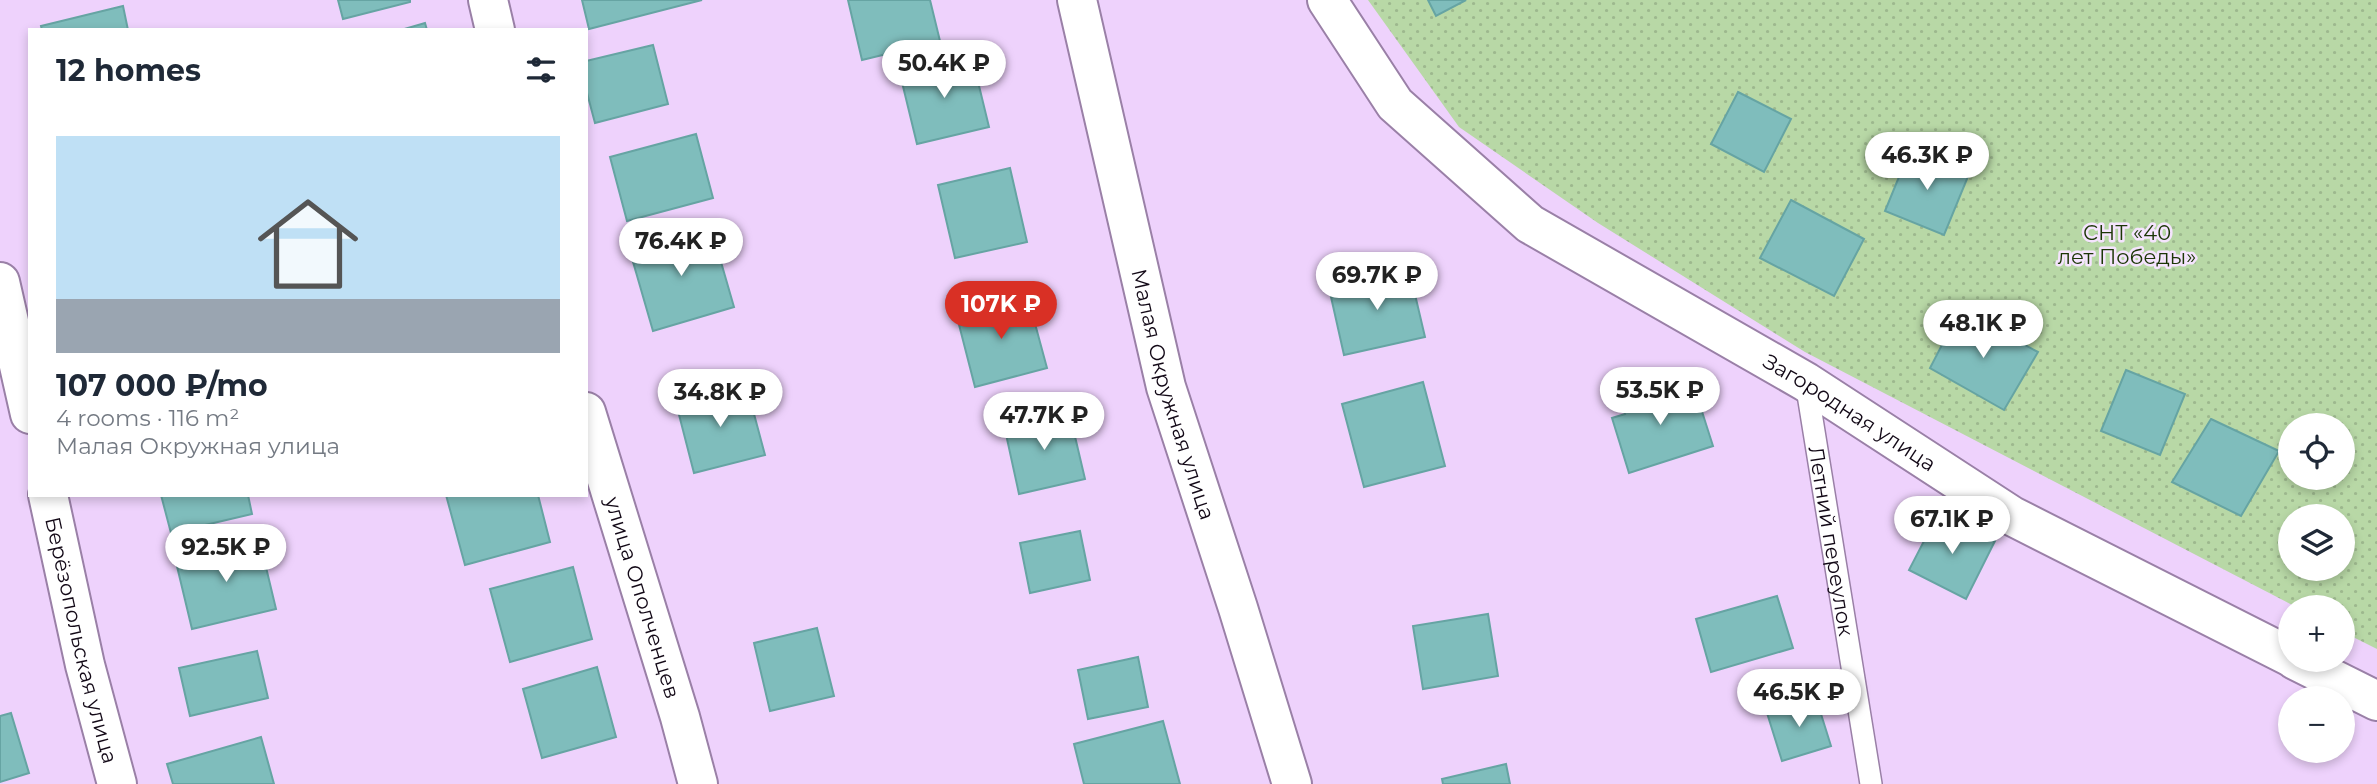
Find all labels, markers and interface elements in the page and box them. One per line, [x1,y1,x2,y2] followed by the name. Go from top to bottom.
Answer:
[879,41,1009,100] pin: 50.4K ₽
[898,49,990,77] text: 50.4K ₽
[522,51,560,89] icon: filters
[56,52,201,89] text: 12 homes
[1862,132,1992,192] pin: 46.3K ₽
[1881,141,1973,169] text: 46.3K ₽
[245,181,371,307] icon: home
[616,218,746,278] pin: 76.4K ₽
[2058,220,2196,269] park label: СНТ «40 лет Победы»
[635,227,727,255] text: 76.4K ₽
[1312,252,1442,312] pin: 69.7K ₽
[1332,261,1422,289] text: 69.7K ₽
[1127,266,1221,523] street label: Малая Окружная улица
[944,282,1058,341] pin: 107K ₽
[961,290,1041,318] text: 107K ₽
[1918,300,2048,360] pin: 48.1K ₽
[1939,309,2027,337] text: 48.1K ₽
[1759,348,1941,476] street label: Загородная улица
[56,367,268,404] text: 107 000 ₽/mo
[1595,368,1725,427] pin: 53.5K ₽
[655,370,785,429] pin: 34.8K ₽
[1616,376,1704,404] text: 53.5K ₽
[674,378,766,406] text: 34.8K ₽
[979,392,1109,452] pin: 47.7K ₽
[999,401,1089,429] text: 47.7K ₽
[56,404,239,432] text: 4 rooms · 116 m²
[2278,413,2355,763] map controls
[2278,413,2355,490] button: locate
[56,432,340,460] text: Малая Окружная улица
[1804,444,1859,638] street label: Летний переулок
[600,493,686,701] street label: улица Ополченцев
[1887,496,2017,556] pin: 67.1K ₽
[2278,504,2355,581] button: layers
[1910,505,1994,533] text: 67.1K ₽
[41,514,123,766] street label: Берёзопольская улица
[161,524,291,584] pin: 92.5K ₽
[181,533,271,561] text: 92.5K ₽
[2278,595,2355,672] button: +
[1734,670,1864,729] pin: 46.5K ₽
[1753,678,1845,706] text: 46.5K ₽
[2278,686,2355,763] button: −

